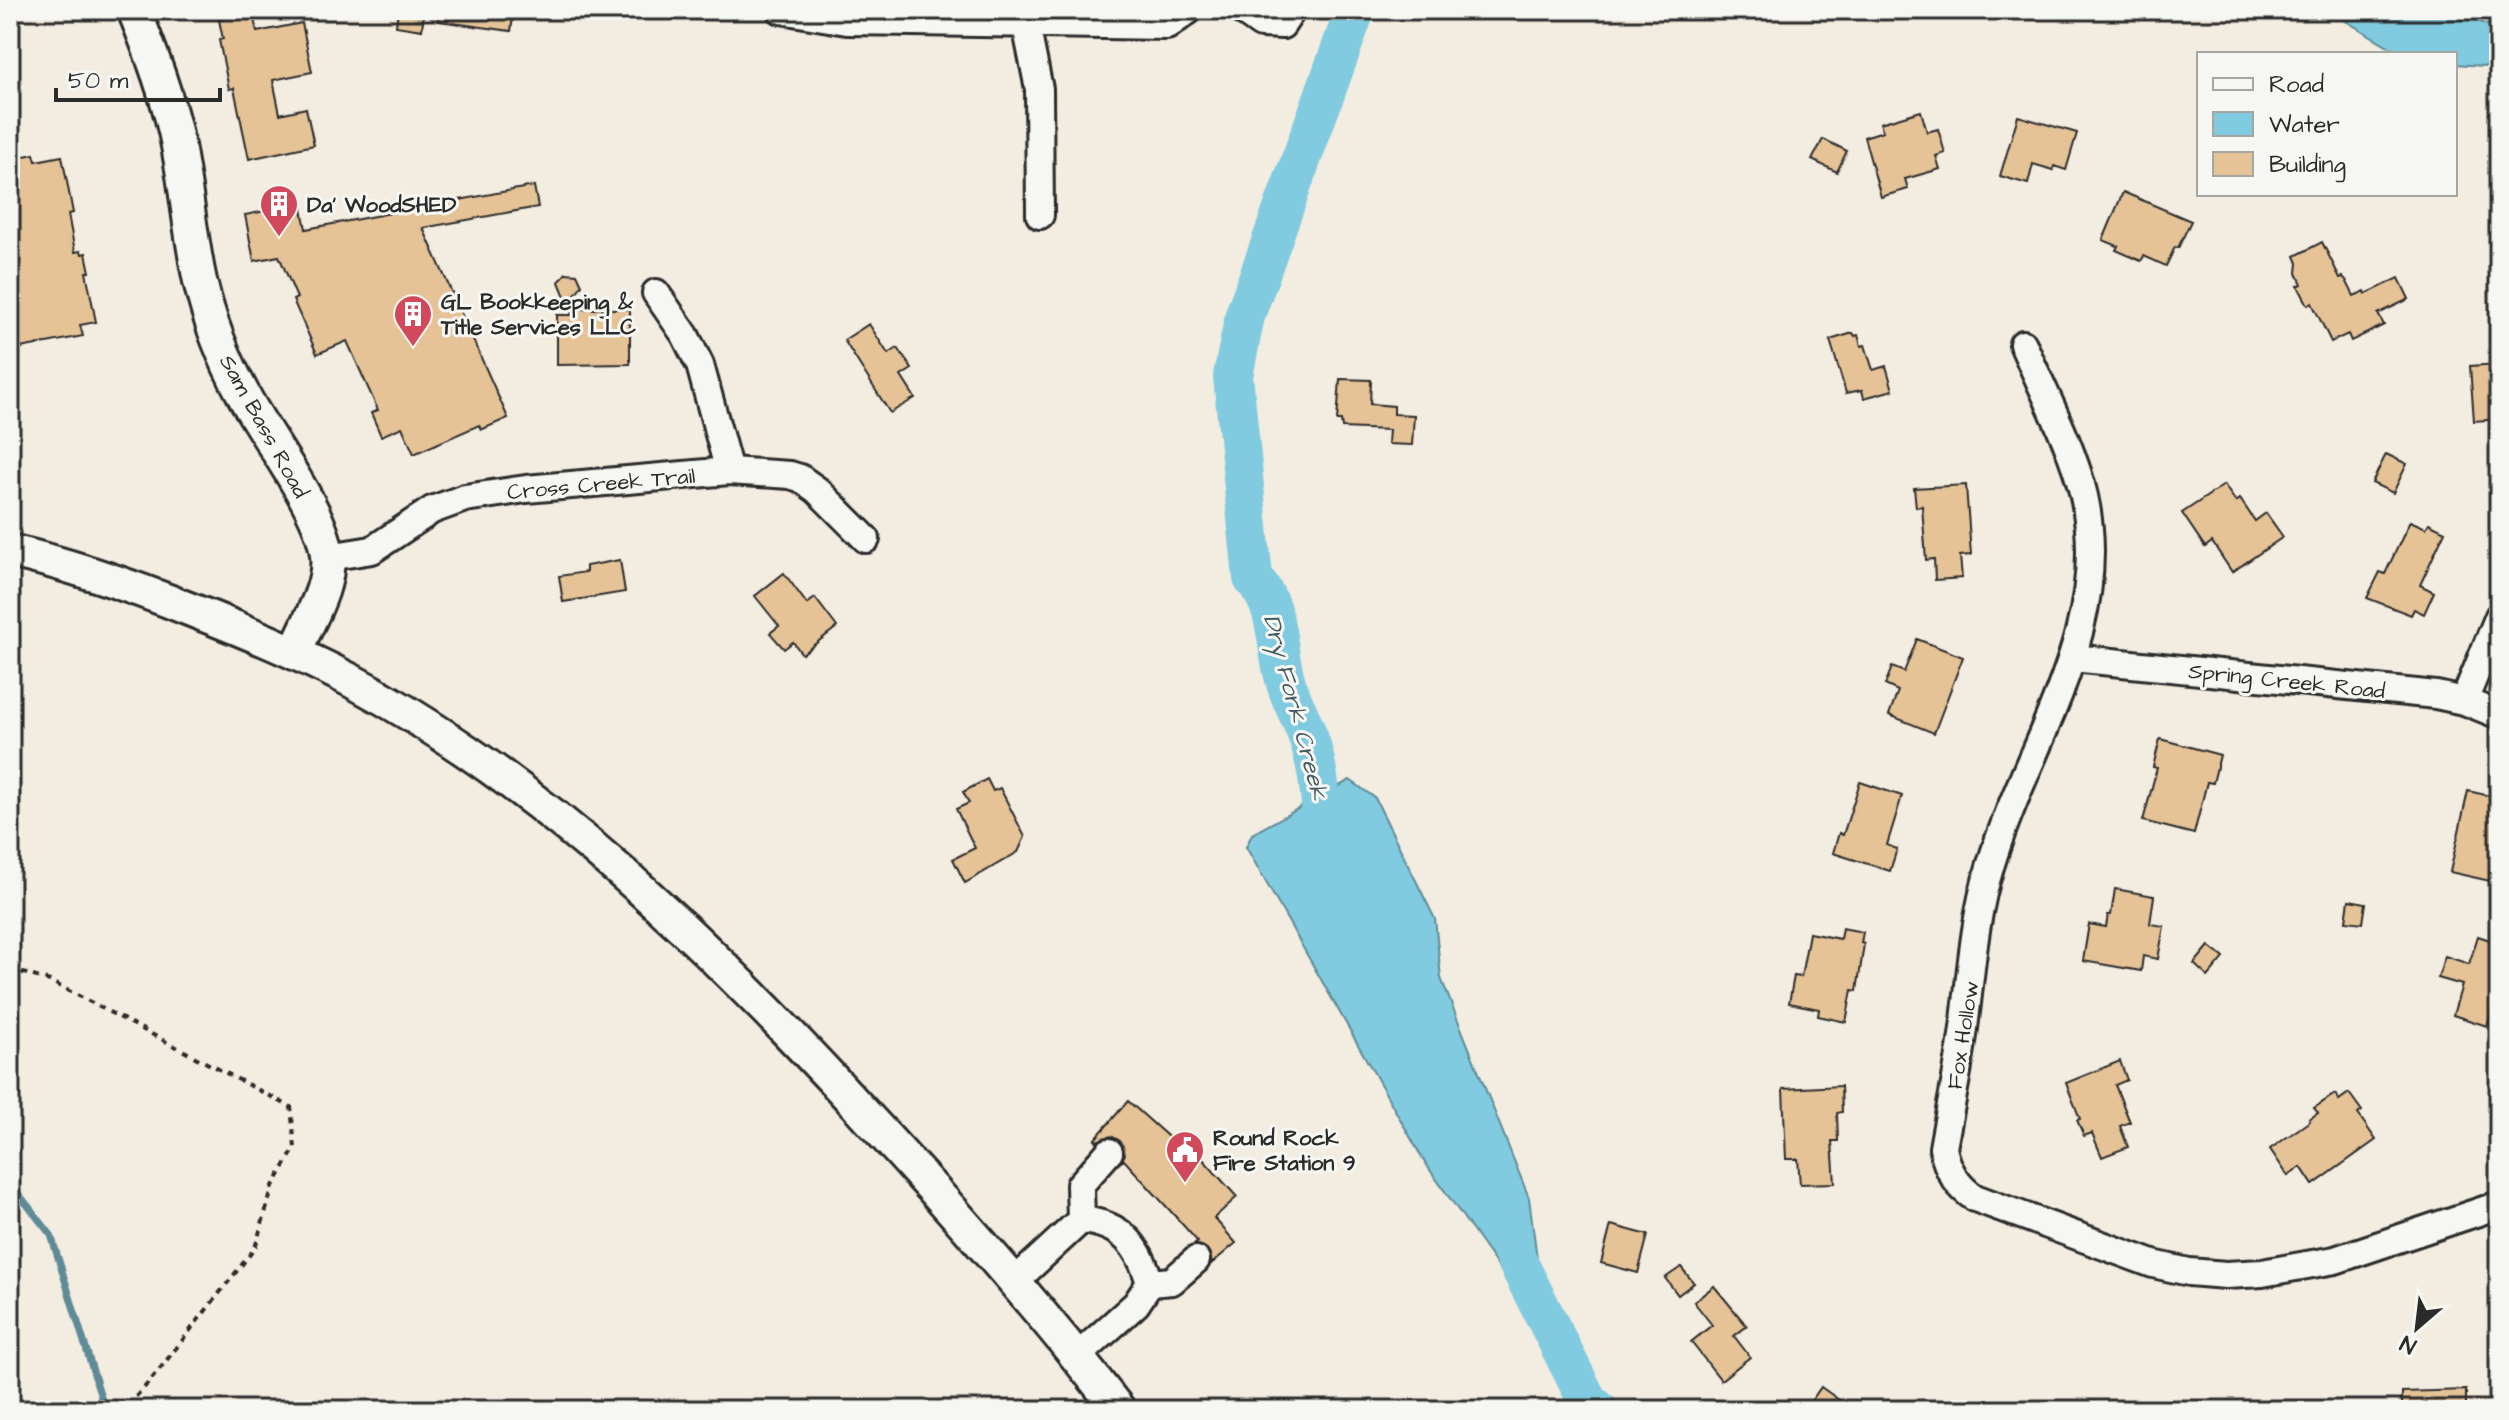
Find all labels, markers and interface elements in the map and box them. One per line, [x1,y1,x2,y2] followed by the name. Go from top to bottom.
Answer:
[56,52,220,102] scale bar
[2197,52,2457,196] legend
[68,64,129,98] text: 50 m
[2269,68,2324,102] text: Road
[2269,108,2340,142] text: Water
[2269,148,2346,183] text: Building
[258,183,300,238] building icon: Da' WoodSHED
[307,190,457,221] place label: Da' WoodSHED
[440,287,636,343] place label: GL Bookkeeping & Title Services LLC
[392,293,434,348] building icon: GL Bookkeeping & Title Services LLC
[211,349,316,504] street label: Sam Bass Road
[506,461,696,508] street label: Cross Creek Trail
[1254,611,1336,805] water label: Dry Fork Creek
[2187,656,2387,708] street label: Spring Creek Road
[1940,979,1987,1092] street label: Fox Hollow
[1213,1123,1356,1179] place label: Round Rock Fire Station 9
[1164,1129,1206,1184] public building icon: Round Rock Fire Station 9
[2377,1288,2457,1368] north arrow
[2395,1327,2422,1361] text: N

